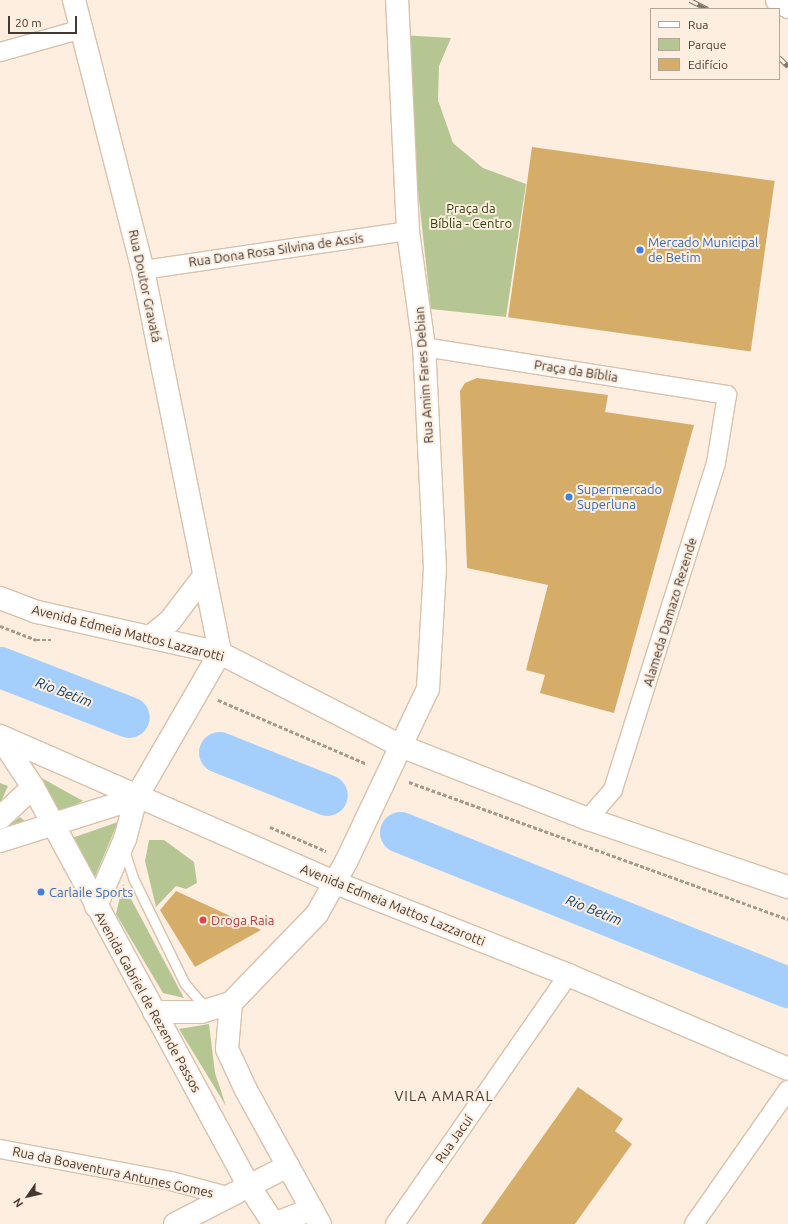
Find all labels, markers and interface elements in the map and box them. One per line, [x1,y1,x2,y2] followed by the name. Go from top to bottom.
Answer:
[10,8,79,34] scale bar
[650,8,780,80] legend
[15,16,42,29] text: 20 m
[688,18,709,31] text: Rua
[688,38,726,51] text: Parque
[688,58,728,71] text: Edifício
[430,201,512,232] park label: Praça da Bíblia - Centro
[125,228,165,344] street label: Rua Doutor Gravatá
[188,230,364,270] street label: Rua Dona Rosa Silvina de Assis
[648,235,758,266] place label: Mercado Municipal de Betim
[635,245,645,255] marker: Mercado Municipal de Betim
[411,306,437,444] street label: Rua Amim Fares Debian
[533,357,619,385] street label: Praça da Bíblia
[577,482,662,513] place label: Supermercado Superluna
[564,492,574,502] marker: Supermercado Superluna
[640,536,700,688] street label: Alameda Damazo Rezende
[30,602,226,664] street label: Avenida Edmeia Mattos Lazzarotti
[33,674,95,710] water label: Rio Betim
[298,861,488,949] street label: Avenida Edmeia Mattos Lazzarotti
[49,884,133,900] place label: Carlaile Sports
[36,887,46,897] marker: Carlaile Sports
[563,891,625,929] water label: Rio Betim
[92,909,204,1095] street label: Avenida Gabriel de Rezende Passos
[211,912,274,928] place label: Droga Raia
[198,915,208,925] marker: Droga Raia
[394,1088,494,1104] district label: VILA AMARAL
[432,1112,476,1166] street label: Rua Jacuí
[11,1143,215,1201] street label: Rua da Boaventura Antunes Gomes
[8,1176,48,1216] north arrow
[11,1196,25,1209] text: N

